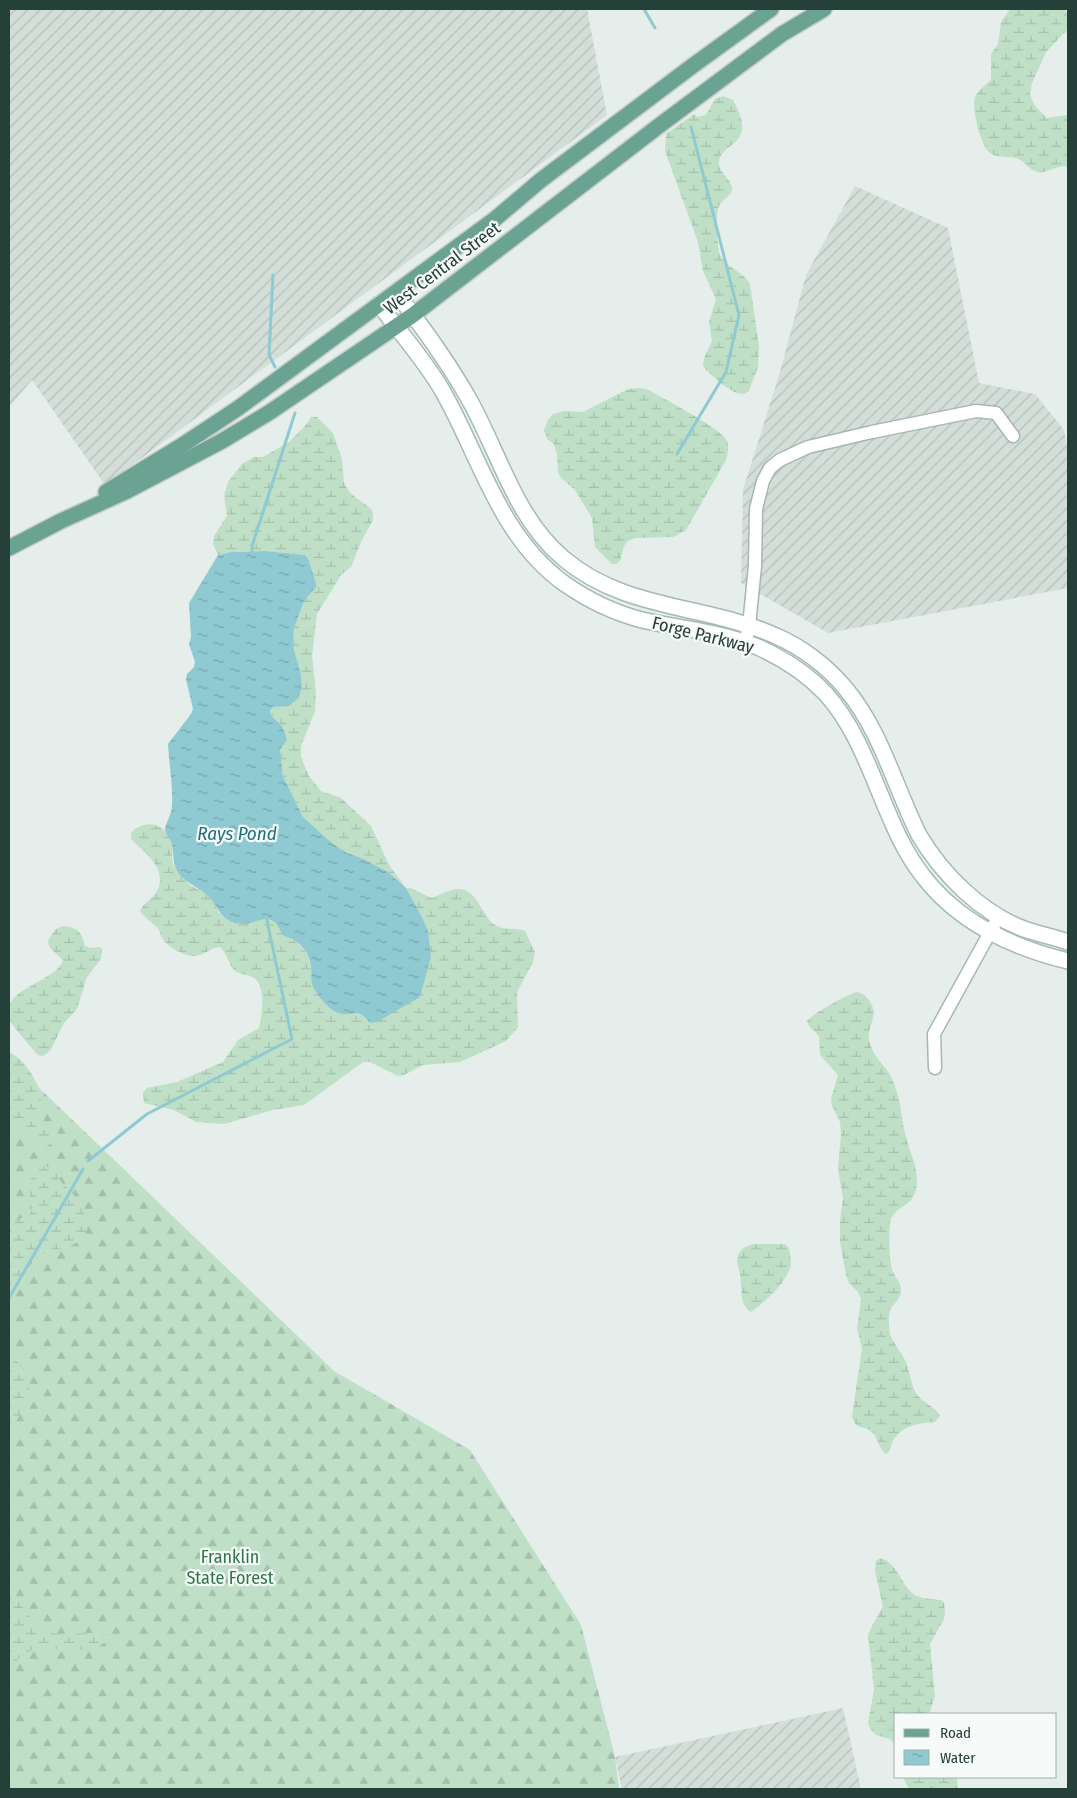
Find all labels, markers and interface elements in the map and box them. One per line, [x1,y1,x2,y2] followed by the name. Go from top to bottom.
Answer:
[379,217,505,319] street label: West Central Street
[650,612,756,658] street label: Forge Parkway
[197,822,277,845] water label: Rays Pond
[186,1546,274,1589] park label: Franklin State Forest
[894,1713,1057,1778] legend
[940,1724,971,1742] text: Road
[940,1749,976,1767] text: Water

